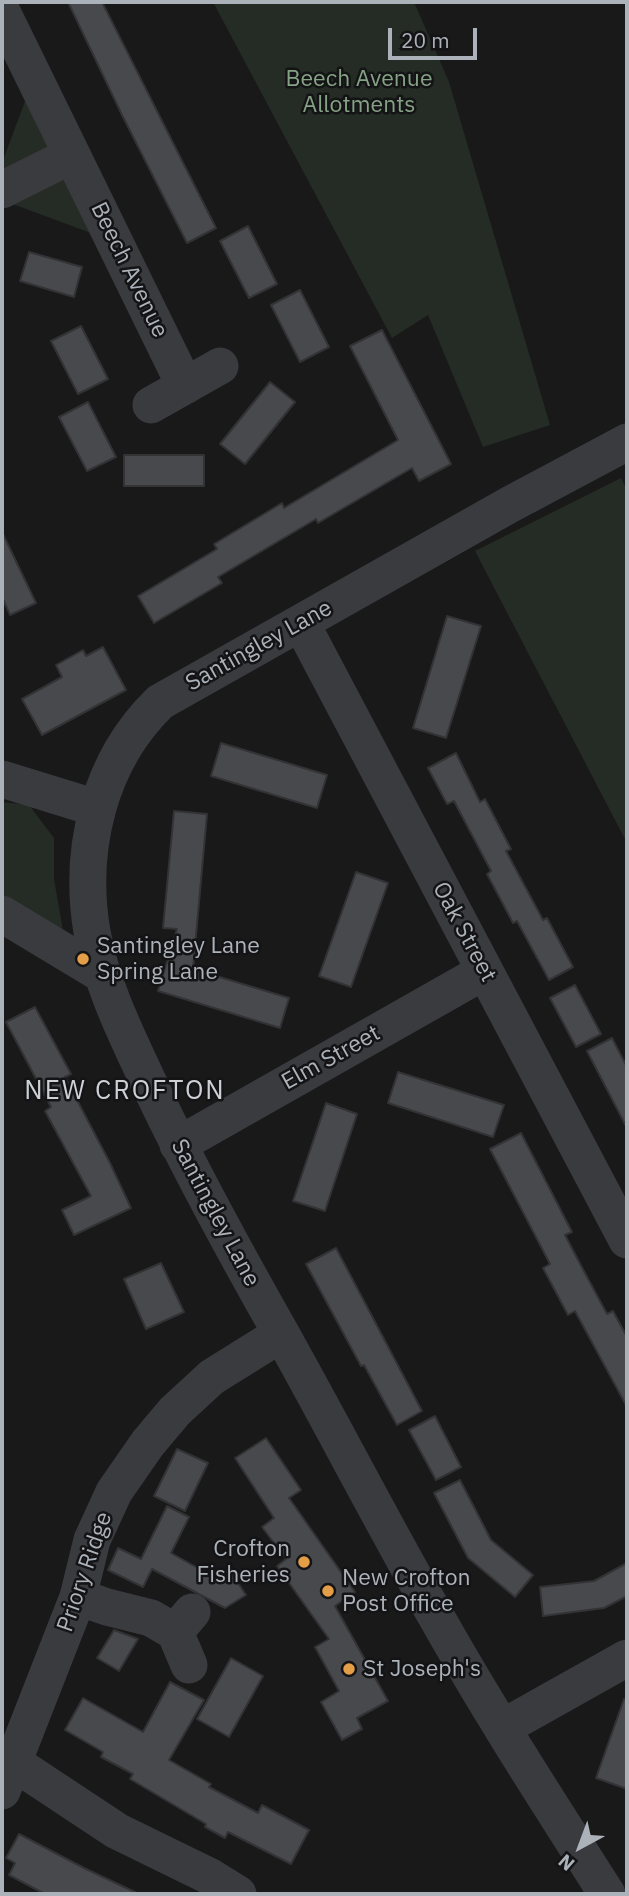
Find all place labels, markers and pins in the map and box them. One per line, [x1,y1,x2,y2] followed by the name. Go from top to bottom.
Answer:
[97,932,260,986] place label: Santingley Lane Spring Lane
[75,951,91,967] marker: Santingley Lane Spring Lane
[196,1535,290,1589] place label: Crofton Fisheries
[296,1554,312,1570] marker: Crofton Fisheries
[342,1564,471,1618] place label: New Crofton Post Office
[320,1583,336,1599] marker: New Crofton Post Office
[363,1655,481,1683] place label: St Joseph's
[341,1661,357,1677] marker: St Joseph's

